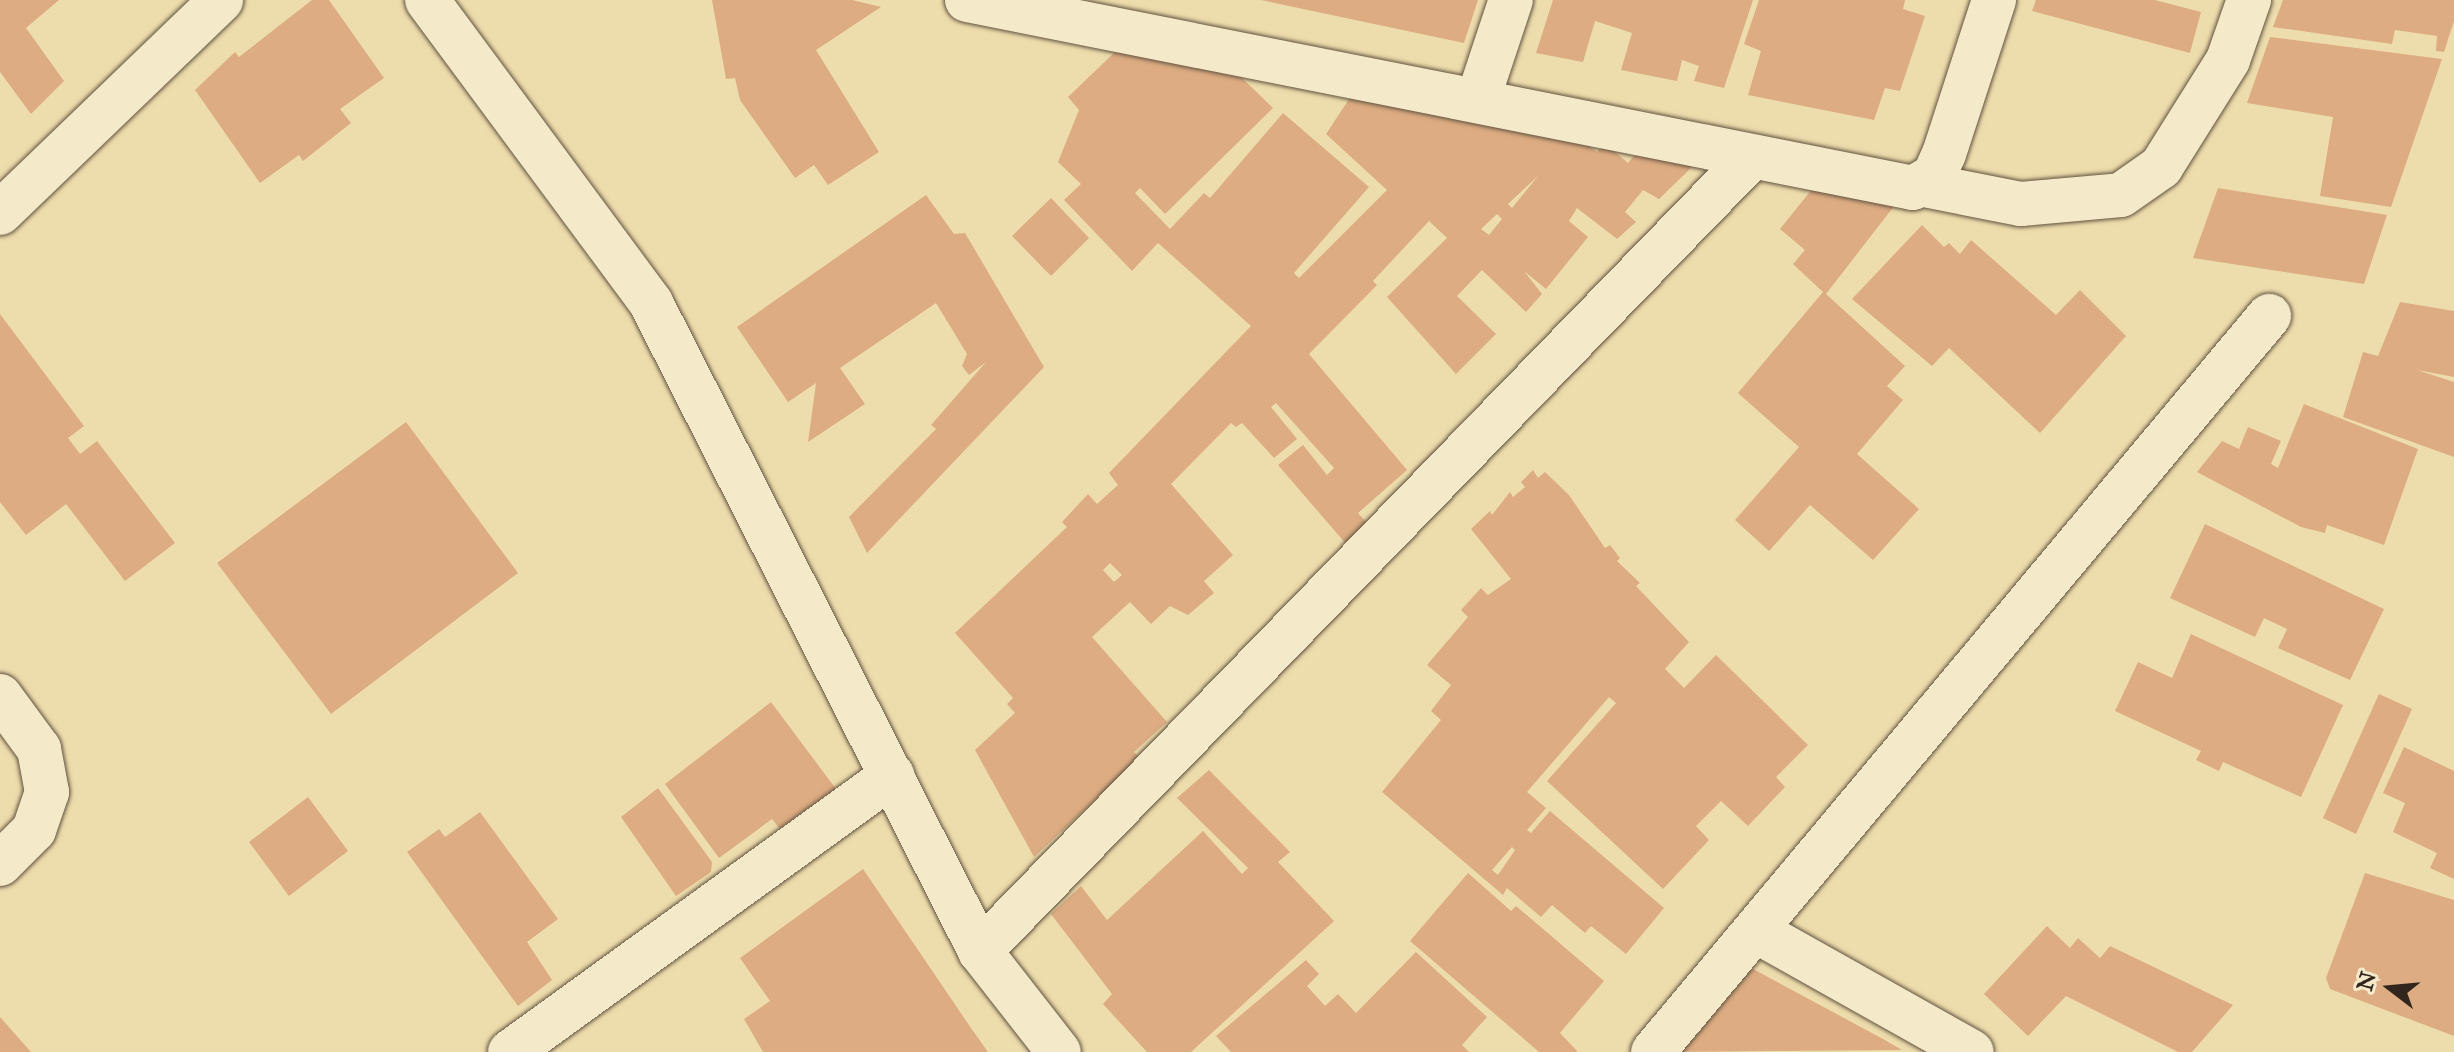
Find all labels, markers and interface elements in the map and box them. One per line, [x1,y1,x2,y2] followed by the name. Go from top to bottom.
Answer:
[2350,948,2430,1028] north arrow
[2351,969,2382,994] text: N

